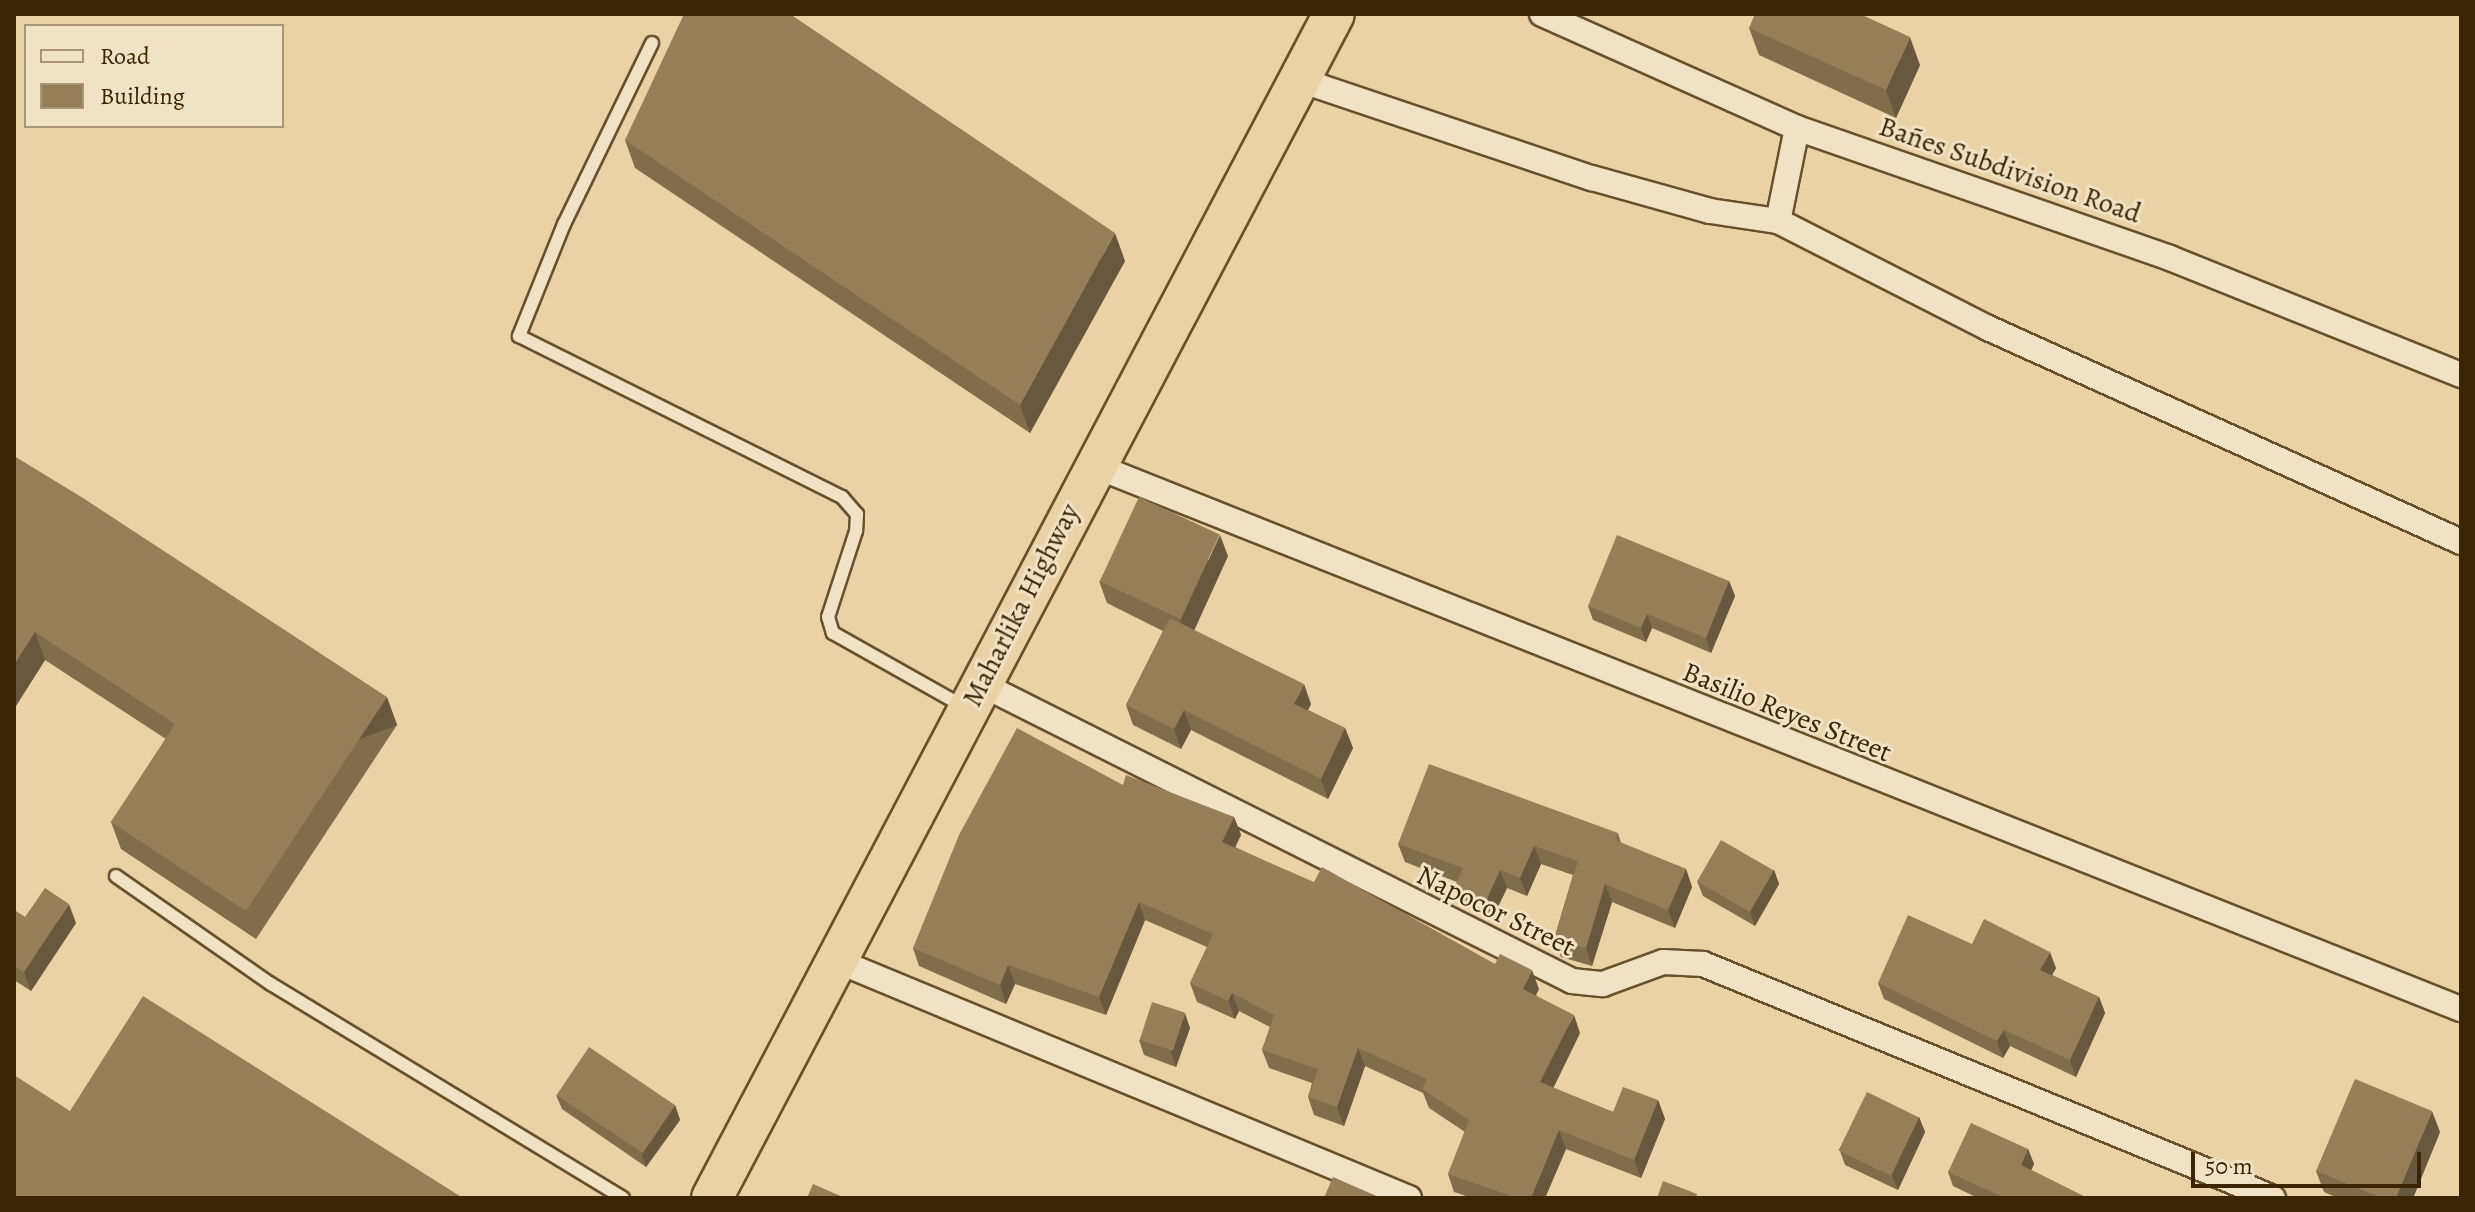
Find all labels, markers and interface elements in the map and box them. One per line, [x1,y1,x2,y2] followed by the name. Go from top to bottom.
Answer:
[24,24,284,128] legend
[100,40,150,72] text: Road
[100,80,185,112] text: Building
[1875,109,2145,231] street label: Bañes Subdivision Road
[955,498,1087,712] street label: Maharlika Highway
[1678,655,1896,769] street label: Basilio Reyes Street
[1411,858,1581,964] street label: Napocor Street
[2195,1136,2425,1186] scale bar
[2205,1150,2253,1182] text: 50 m

